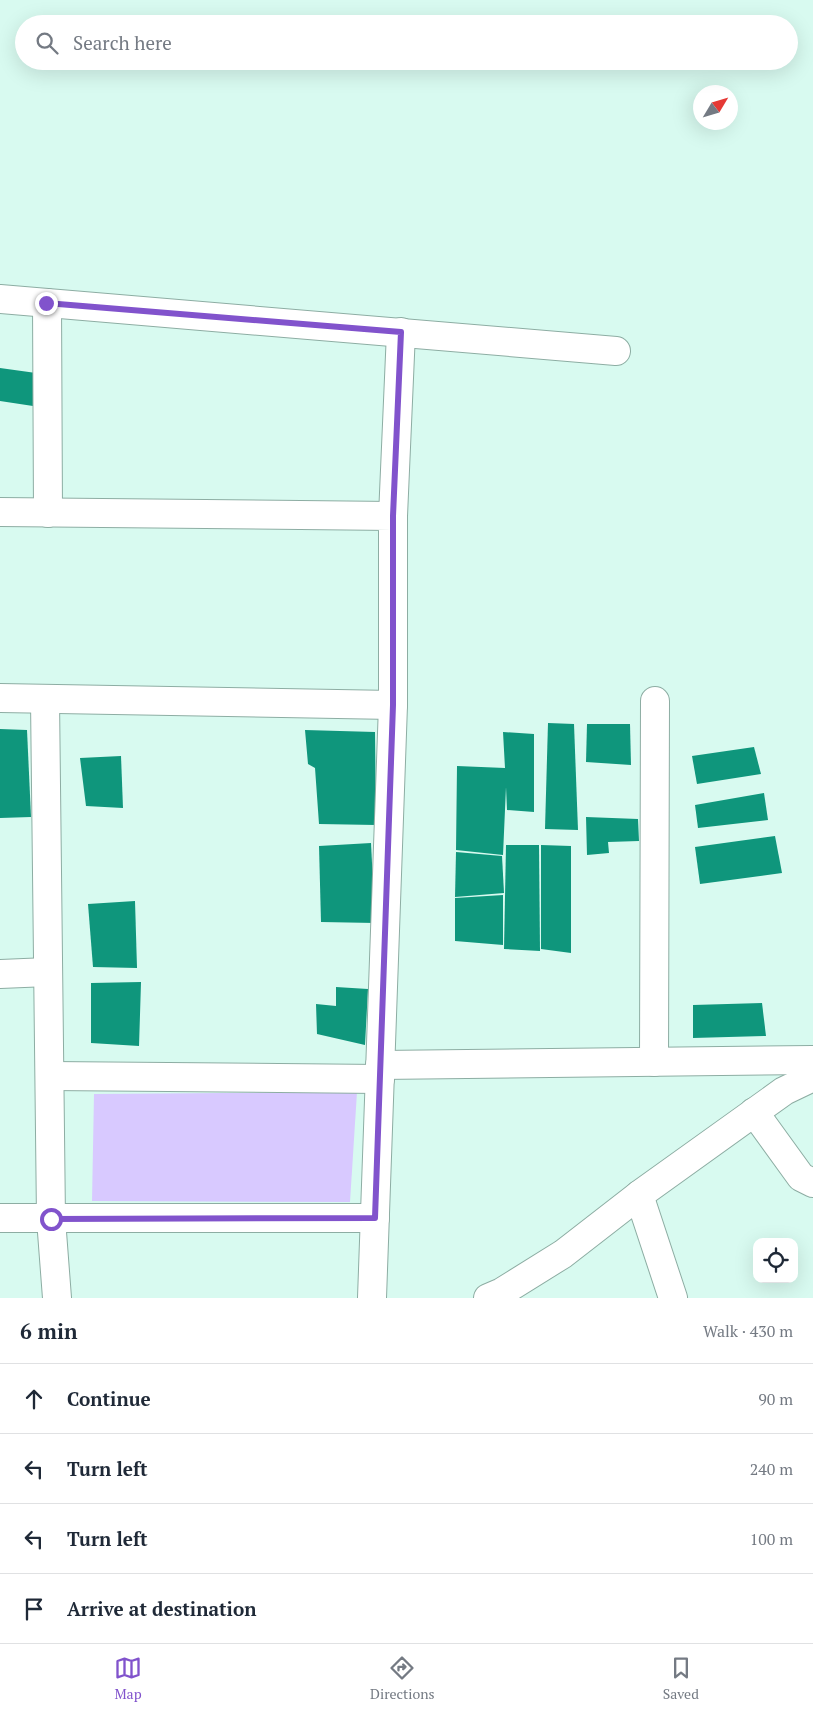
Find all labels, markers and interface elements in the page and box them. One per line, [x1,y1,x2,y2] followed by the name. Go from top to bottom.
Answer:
[15,15,798,70] search box
[33,29,61,57] icon: search
[73,30,172,55] text: Search here
[693,85,738,130] north arrow
[35,292,58,315] route end
[40,1208,63,1231] route start
[753,1238,798,1283] map controls
[753,1238,798,1283] button: locate
[20,1317,77,1345] text: 6 min
[703,1320,793,1342] text: Walk · 430 m
[20,1385,48,1413] icon: ahead
[67,1386,151,1411] text: Continue
[758,1388,793,1410] text: 90 m
[20,1455,48,1483] icon: left
[67,1456,148,1481] text: Turn left
[750,1458,793,1480] text: 240 m
[20,1525,48,1553] icon: left
[67,1526,148,1551] text: Turn left
[750,1528,793,1550] text: 100 m
[20,1595,48,1623] icon: arrive
[67,1596,256,1621] text: Arrive at destination
[114,1654,142,1703] tab: Map
[370,1654,435,1703] tab: Directions
[663,1654,699,1703] tab: Saved

